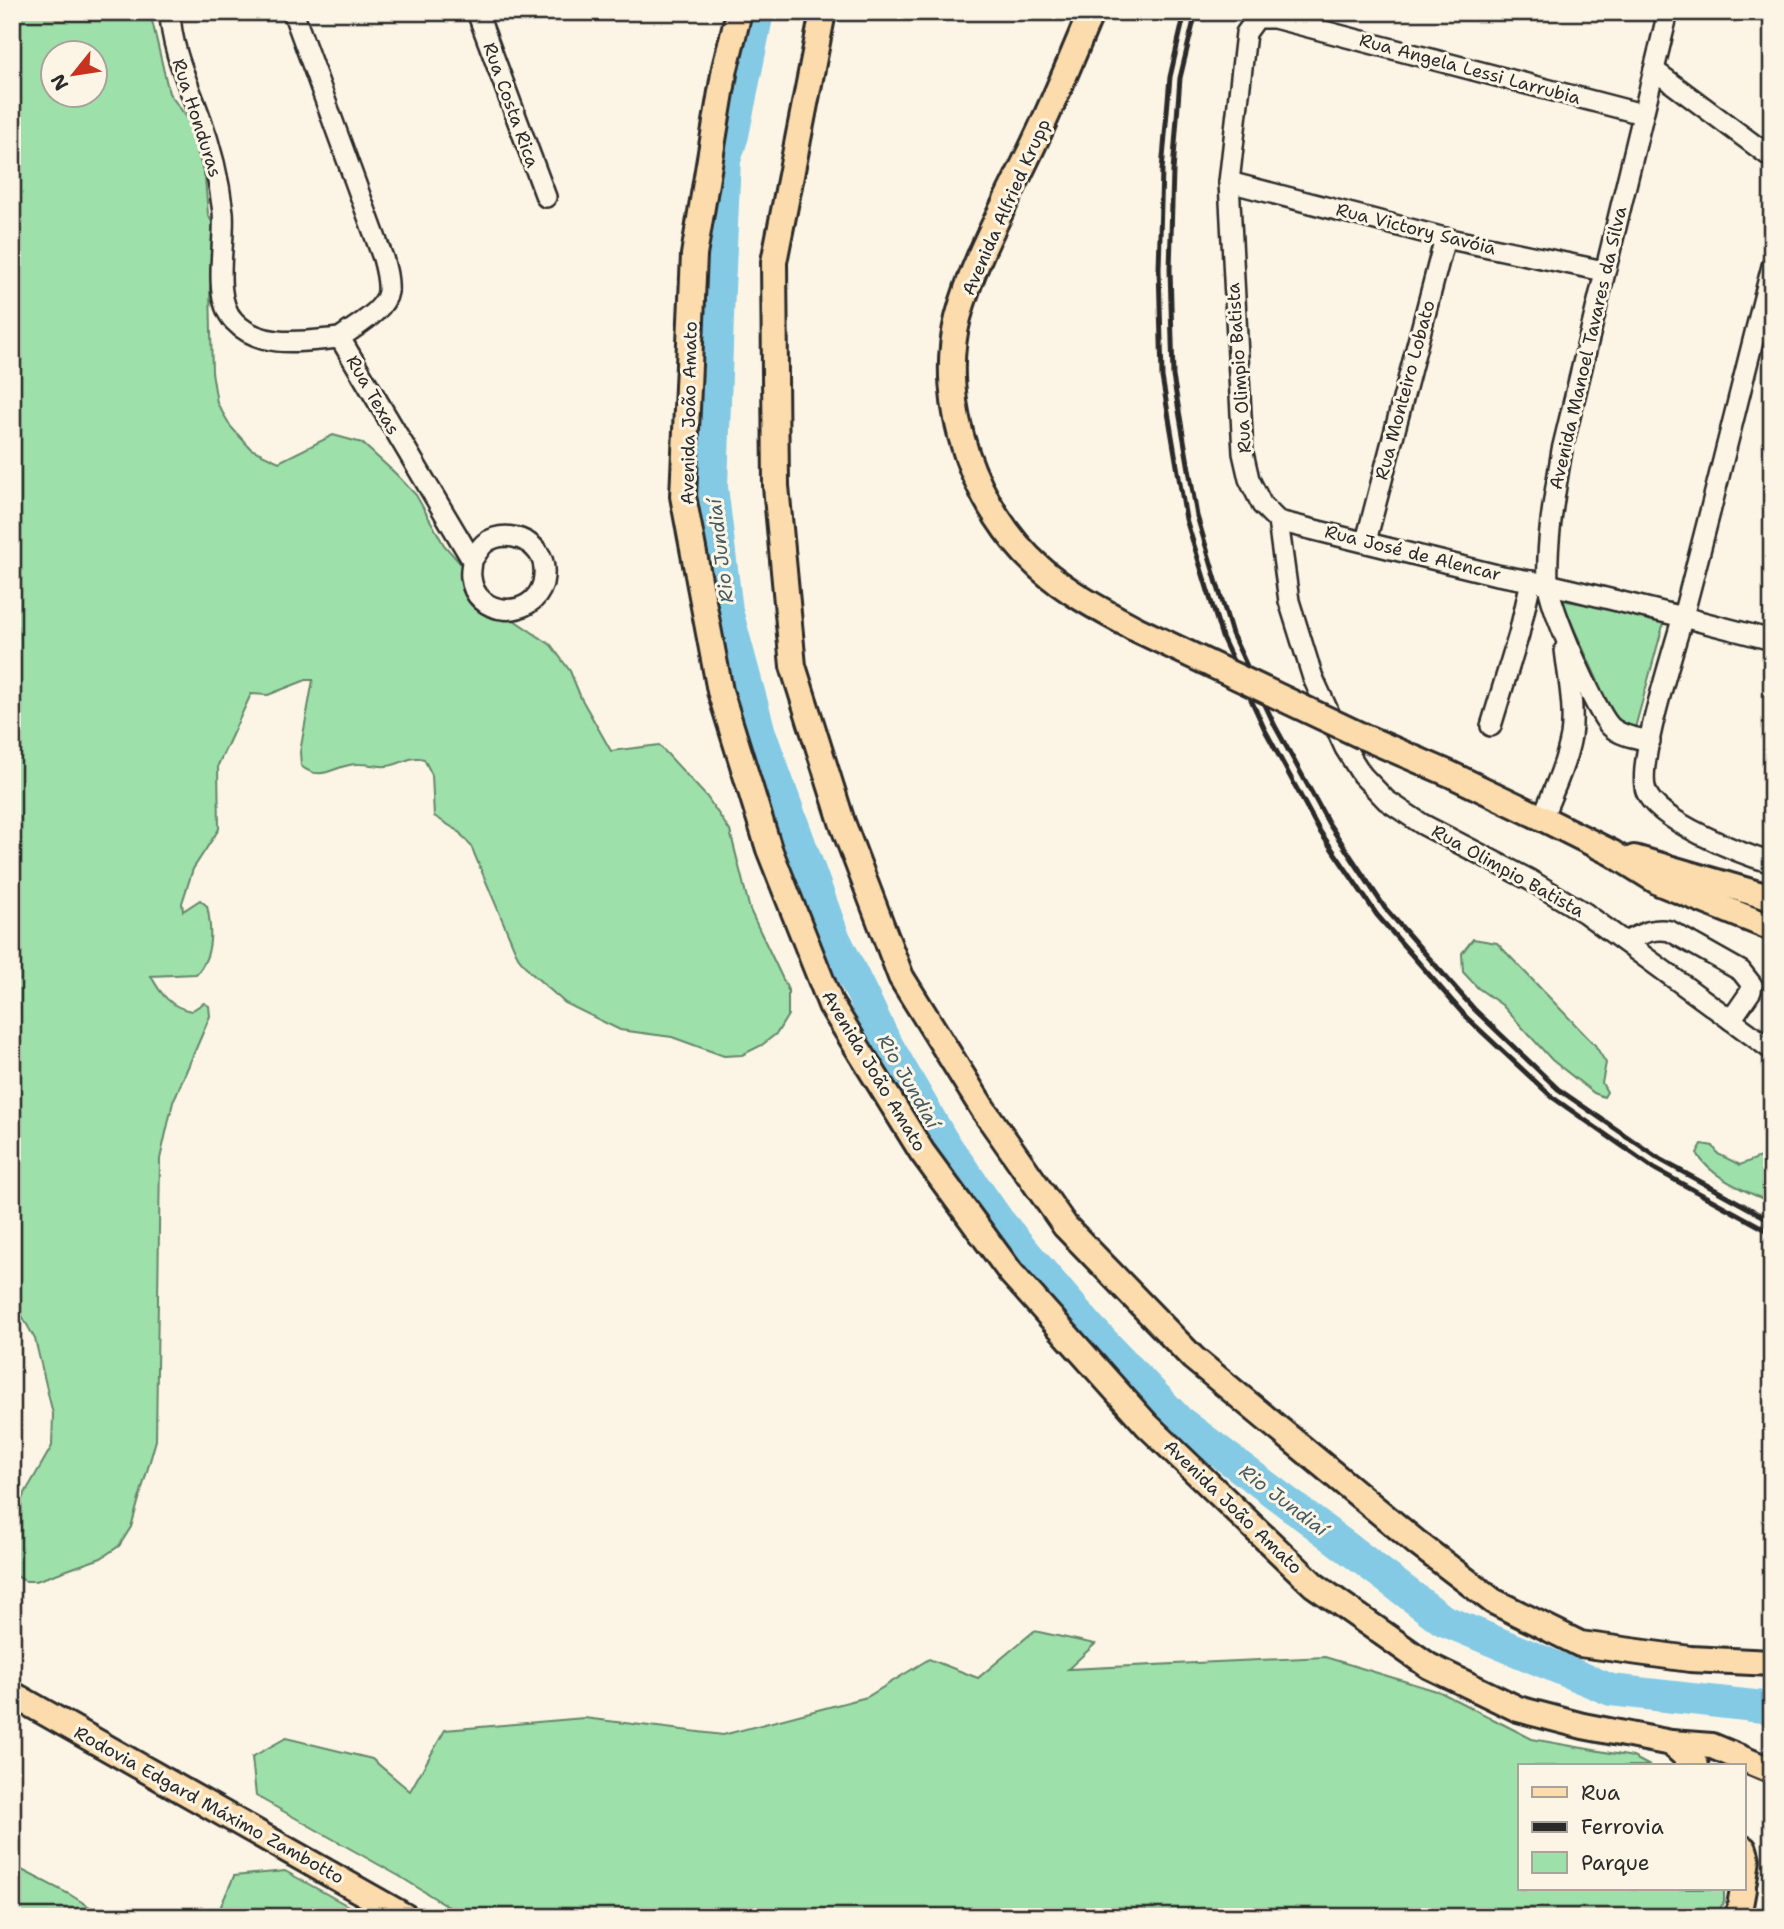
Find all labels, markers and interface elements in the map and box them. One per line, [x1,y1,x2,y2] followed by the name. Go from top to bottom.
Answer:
[1357,28,1583,110] street label: Rua Angela Lessi Larrubia
[38,38,108,108] north arrow
[477,39,545,171] street label: Rua Costa Rica
[167,56,227,180] street label: Rua Honduras
[45,69,74,95] text: N
[956,115,1056,299] street label: Avenida Alfried Krupp
[1333,198,1499,260] street label: Rua Victory Savóia
[1544,204,1632,492] street label: Avenida Manoel Tavares da Silva
[1221,282,1257,454] street label: Rua Olimpio Batista
[1369,298,1441,482] street label: Rua Monteiro Lobato
[675,321,703,505] street label: Avenida João Amato
[341,351,405,439] street label: Rua Texas
[701,495,739,604] water label: Rio Jundiaí
[1322,519,1504,587] street label: Rua José de Alencar
[1427,819,1589,923] street label: Rua Olimpio Batista
[816,986,932,1156] street label: Avenida João Amato
[872,1030,947,1135] water label: Rio Jundiaí
[1159,1435,1307,1579] street label: Avenida João Amato
[1234,1459,1335,1543] water label: Rio Jundiaí
[70,1721,348,1889] street label: Rodovia Edgard Máximo Zambotto
[1518,1764,1746,1890] legend
[1581,1779,1620,1807] text: Rua
[1581,1813,1664,1841] text: Ferrovia
[1581,1849,1650,1877] text: Parque

